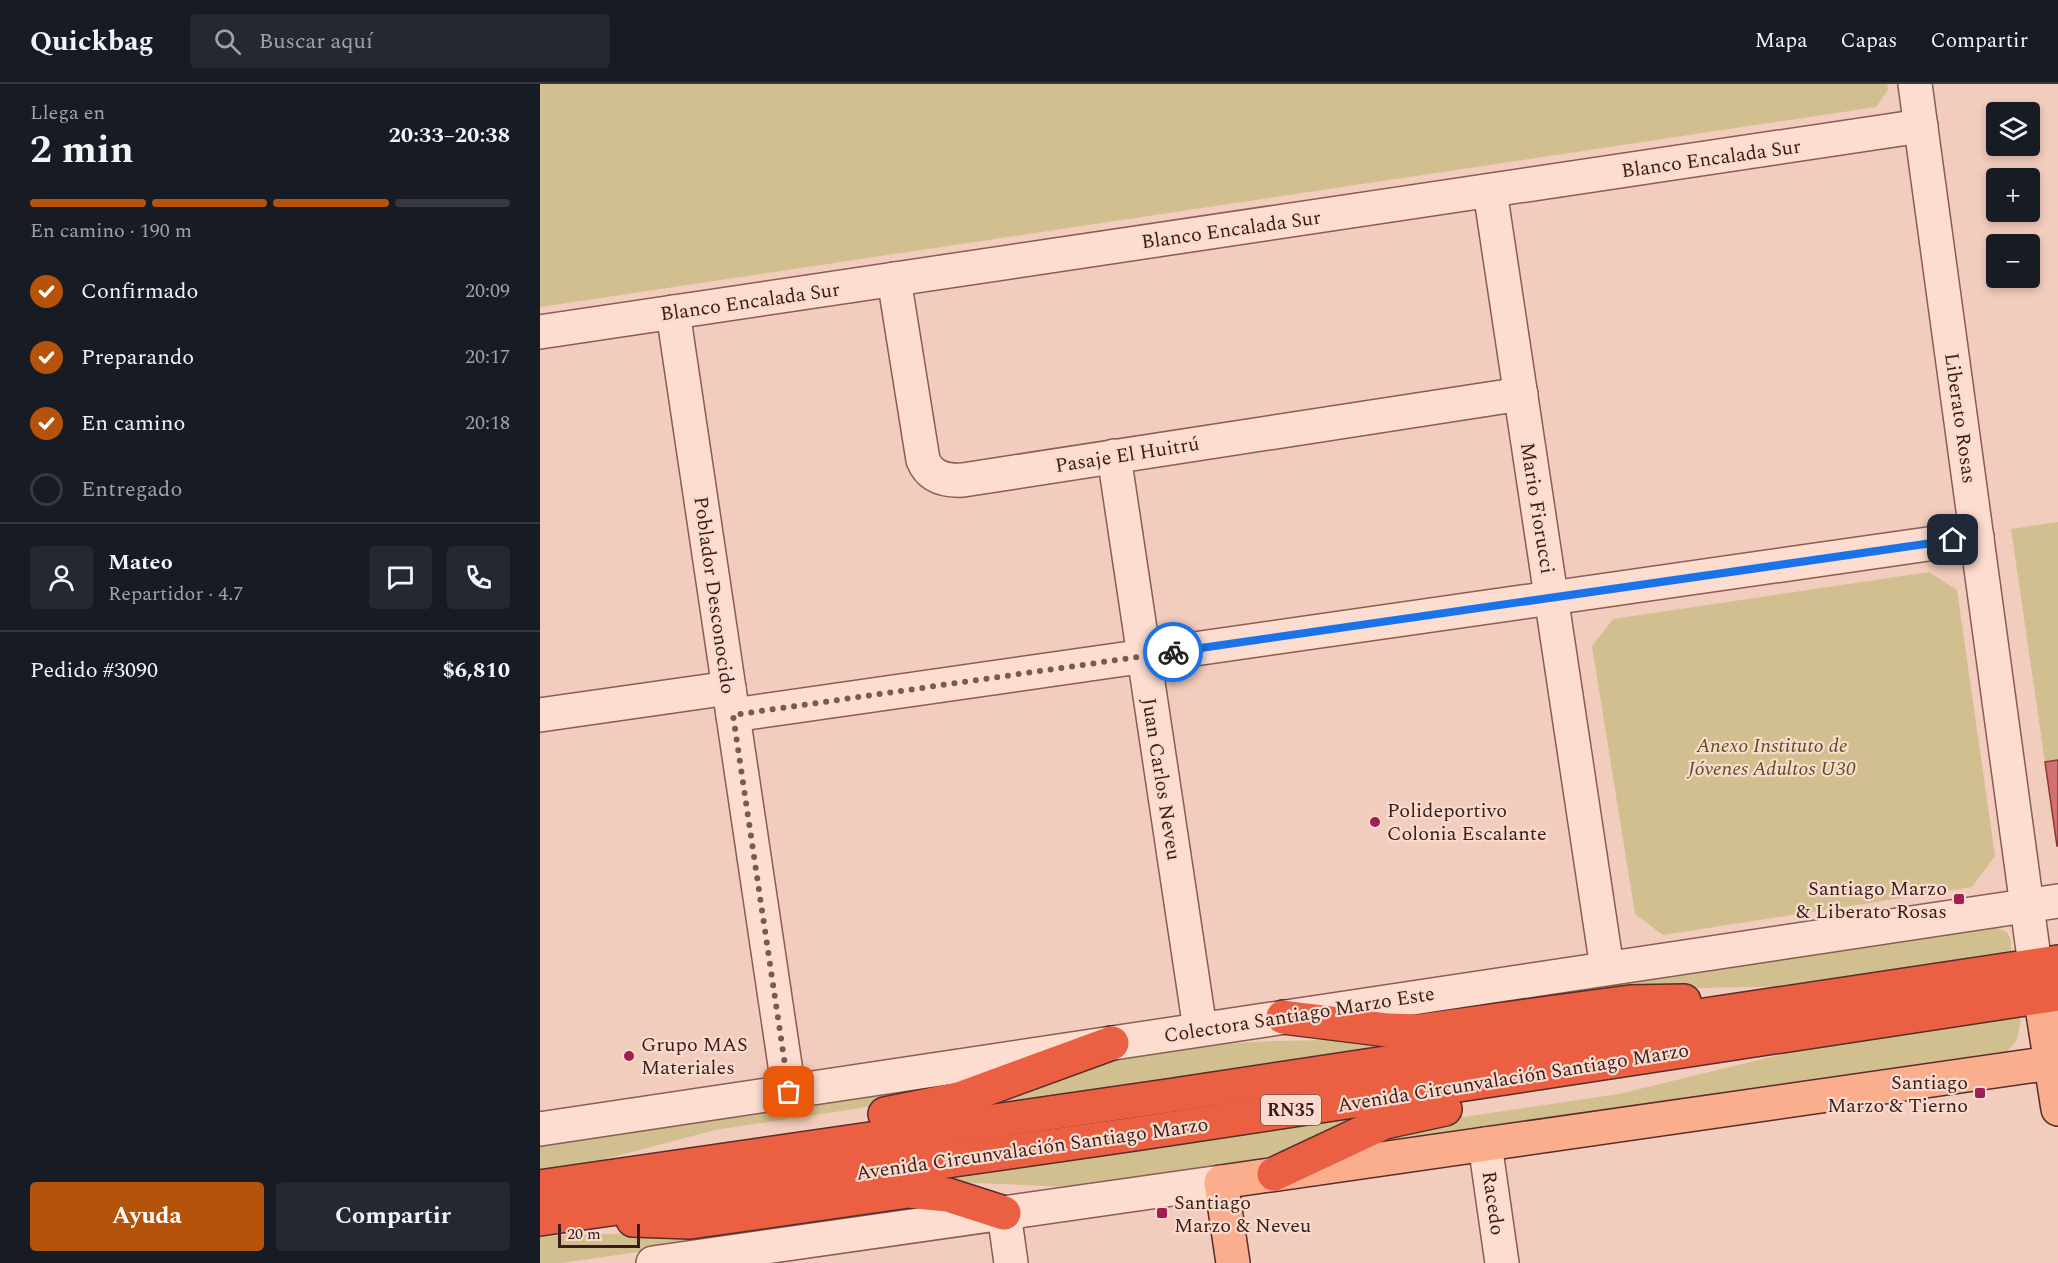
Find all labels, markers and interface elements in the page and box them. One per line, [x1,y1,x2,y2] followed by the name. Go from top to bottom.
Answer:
[190,14,610,68] search box
[30,20,154,63] text: Quickbag
[211,25,244,58] icon: search
[259,25,373,58] text: Buscar aquí
[1755,25,1808,57] text: Mapa
[1841,25,1897,57] text: Capas
[1930,25,2028,57] text: Compartir
[30,98,105,128] text: Llega en
[1986,102,2040,288] map controls
[1986,102,2040,156] button: layers
[388,119,510,152] text: 20:33–20:38
[30,121,134,180] text: 2 min
[1619,132,1803,186] street label: Blanco Encalada Sur
[1986,168,2040,222] button: +
[1139,203,1323,257] street label: Blanco Encalada Sur
[30,216,192,246] text: En camino · 190 m
[1986,234,2040,288] button: −
[30,275,63,308] icon: check
[81,275,198,308] text: Confirmado
[658,275,842,329] street label: Blanco Encalada Sur
[465,276,510,306] text: 20:09
[30,341,63,374] icon: check
[81,341,194,374] text: Preparando
[465,342,510,372] text: 20:17
[1936,351,1984,485] street label: Liberato Rosas
[30,407,63,440] icon: check
[81,407,185,440] text: En camino
[465,408,510,438] text: 20:18
[1053,429,1201,481] street label: Pasaje El Huitrú
[1512,440,1562,576] street label: Mario Fiorucci
[81,473,182,506] text: Entregado
[685,494,743,696] street label: Poblador Desconocido
[1927,514,1978,565] pin
[1936,523,1969,556] icon: home
[30,546,93,609] button: person
[108,546,173,579] text: Mateo
[369,546,432,609] button: chat
[447,546,510,609] button: phone
[108,579,243,609] text: Repartidor · 4.7
[1143,622,1203,682] courier
[1157,636,1190,669] icon: bike
[30,654,158,687] text: Pedido #3090
[442,654,510,687] text: $6,810
[1133,696,1189,862] street label: Juan Carlos Neveu
[1686,731,1856,784] park label: Anexo Instituto de Jóvenes Adultos U30
[1387,796,1547,849] place label: Polideportivo Colonia Escalante
[1368,815,1382,829] marker: Polideportivo Colonia Escalante
[1796,874,1947,927] place label: Santiago Marzo & Liberato Rosas
[1952,892,1966,906] marker: Santiago Marzo & Liberato Rosas
[1162,979,1437,1051] street label: Colectora Santiago Marzo Este
[641,1030,748,1083] place label: Grupo MAS Materiales
[1335,1035,1691,1121] street label: Avenida Circunvalación Santiago Marzo
[622,1049,636,1063] marker: Grupo MAS Materiales
[763,1066,814,1117] pin
[1827,1068,1968,1121] place label: Santiago Marzo & Tierno
[772,1075,805,1108] icon: bag
[1973,1086,1987,1100] marker: Santiago Marzo & Tierno
[1261,1095,1321,1125] road number: RN35
[854,1109,1210,1189] street label: Avenida Circunvalación Santiago Marzo
[1474,1169,1512,1237] street label: Racedo
[30,1182,264,1251] button: Ayuda
[276,1182,510,1251] button: Compartir
[1174,1188,1311,1241] place label: Santiago Marzo & Neveu
[1155,1206,1169,1220] marker: Santiago Marzo & Neveu
[558,1221,640,1248] scale bar
[567,1222,601,1246] text: 20 m

